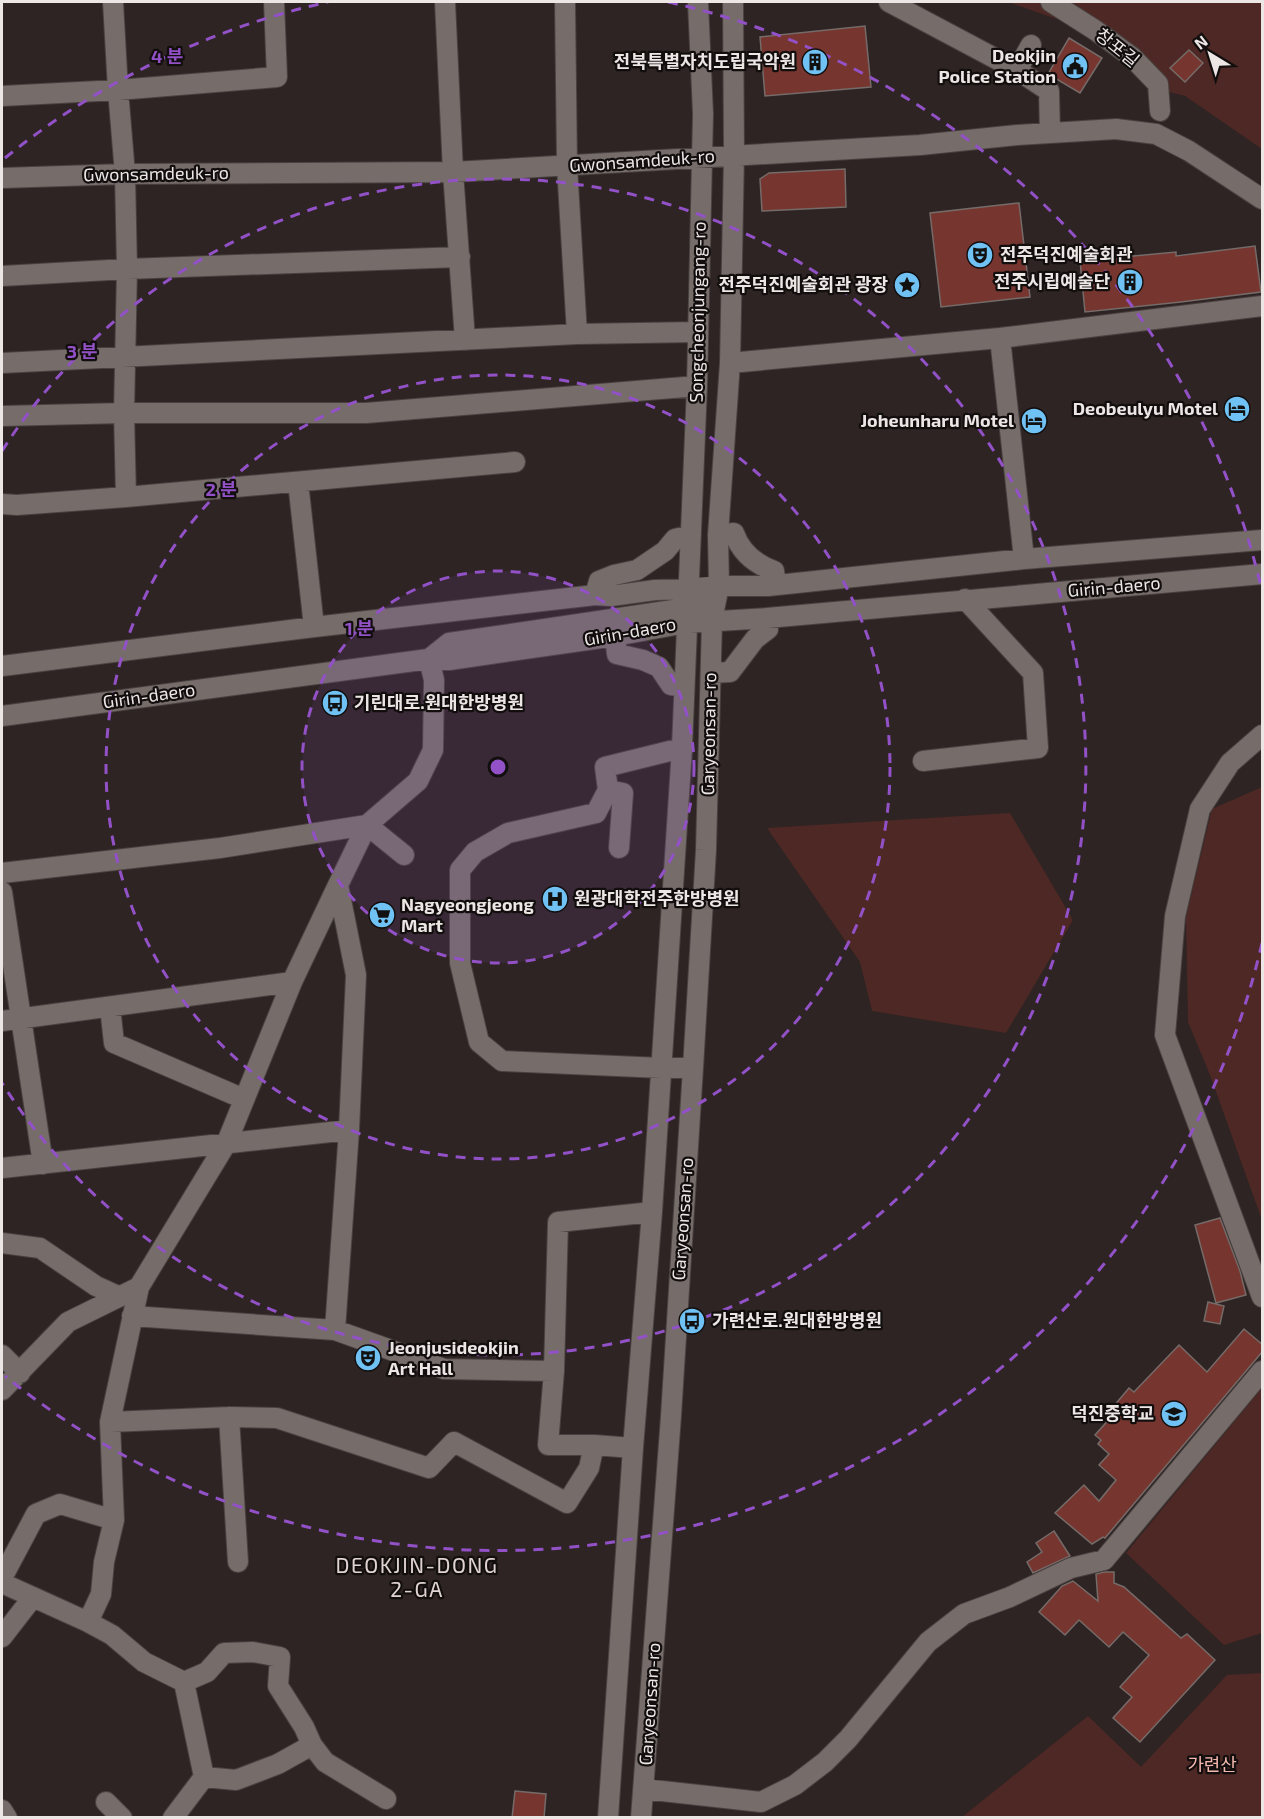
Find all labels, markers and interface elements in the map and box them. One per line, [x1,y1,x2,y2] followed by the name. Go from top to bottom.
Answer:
[1091,23,1144,71] street label: 창포길
[1180,24,1240,84] north arrow
[1190,31,1211,53] text: N
[938,44,1056,87] place label: Deokjin Police Station
[151,45,183,67] text: 4 분
[800,47,830,77] building icon: 전북특별자치도립국악원
[614,50,796,72] place label: 전북특별자치도립국악원
[1060,51,1090,81] public building icon: Deokjin Police Station
[568,144,715,176] street label: Gwonsamdeuk-ro
[83,161,229,185] street label: Gwonsamdeuk-ro
[684,221,710,403] street label: Songcheonjungang-ro
[965,240,995,270] theatre icon: 전주덕진예술회관
[1000,243,1133,265] place label: 전주덕진예술회관
[1115,267,1145,297] building icon: 전주시립예술단
[892,270,922,300] place icon: 전주덕진예술회관 광장
[994,270,1110,292] place label: 전주시립예술단
[719,273,888,295] place label: 전주덕진예술회관 광장
[67,340,98,362] text: 3 분
[1222,394,1252,424] hotel icon: Deobeulyu Motel
[1073,397,1218,419] place label: Deobeulyu Motel
[1019,406,1049,436] hotel icon: Joheunharu Motel
[860,409,1014,431] place label: Joheunharu Motel
[206,478,237,500] text: 2 분
[1067,571,1161,601] street label: Girin-daero
[582,612,678,650] street label: Girin-daero
[345,617,374,639] text: 1 분
[696,672,720,796] street label: Garyeonsan-ro
[101,678,196,712] street label: Girin-daero
[320,688,350,718] bus stop icon: 기린대로.원대한방병원
[354,691,524,713] place label: 기린대로.원대한방병원
[488,757,508,777] centre of rings
[540,884,570,914] hospital icon: 원광대학전주한방병원
[574,887,740,909] place label: 원광대학전주한방병원
[401,893,534,936] place label: Nagyeongjeong Mart
[367,900,397,930] supermarket icon: Nagyeongjeong Mart
[667,1157,697,1281] street label: Garyeonsan-ro
[677,1306,707,1336] bus stop icon: 가련산로.원대한방병원
[712,1309,882,1331] place label: 가련산로.원대한방병원
[388,1336,519,1379] place label: Jeonjusideokjin Art Hall
[353,1343,383,1373] theatre icon: Jeonjusideokjin Art Hall
[1159,1399,1189,1429] school or university icon: 덕진중학교
[1071,1402,1154,1424] place label: 덕진중학교
[336,1552,498,1601] district label: DEOKJIN-DONG 2-GA
[634,1642,664,1766] street label: Garyeonsan-ro
[1187,1753,1237,1775] park label: 가련산

